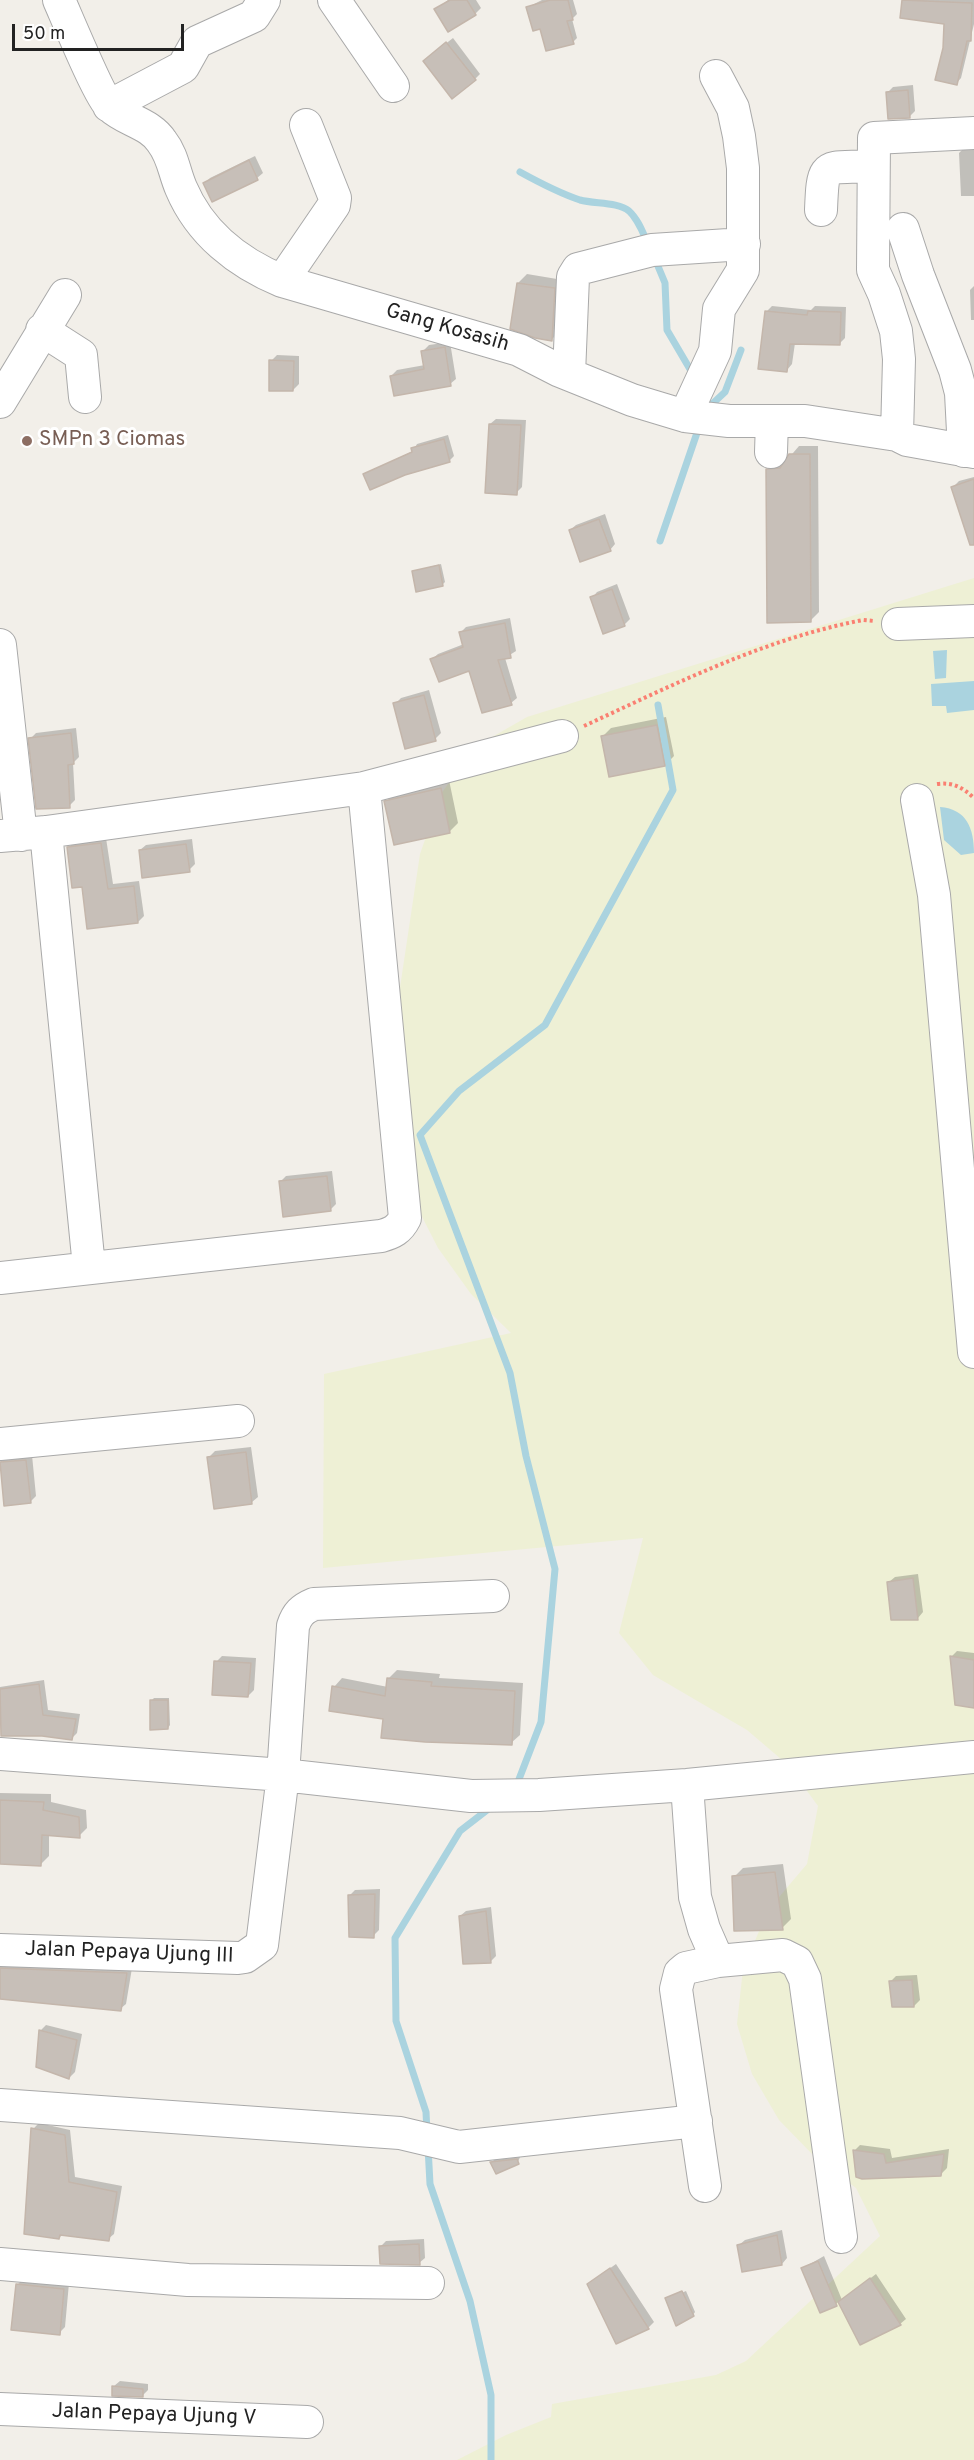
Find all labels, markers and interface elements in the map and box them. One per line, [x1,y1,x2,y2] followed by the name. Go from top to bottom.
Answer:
[15,12,188,50] scale bar
[23,23,65,46] text: 50 m
[382,299,512,359] street label: Gang Kosasih
[39,428,185,454] place label: SMPn 3 Ciomas
[20,434,34,448] marker: SMPn 3 Ciomas
[24,1938,234,1970] street label: Jalan Pepaya Ujung III
[51,2400,257,2432] street label: Jalan Pepaya Ujung V

